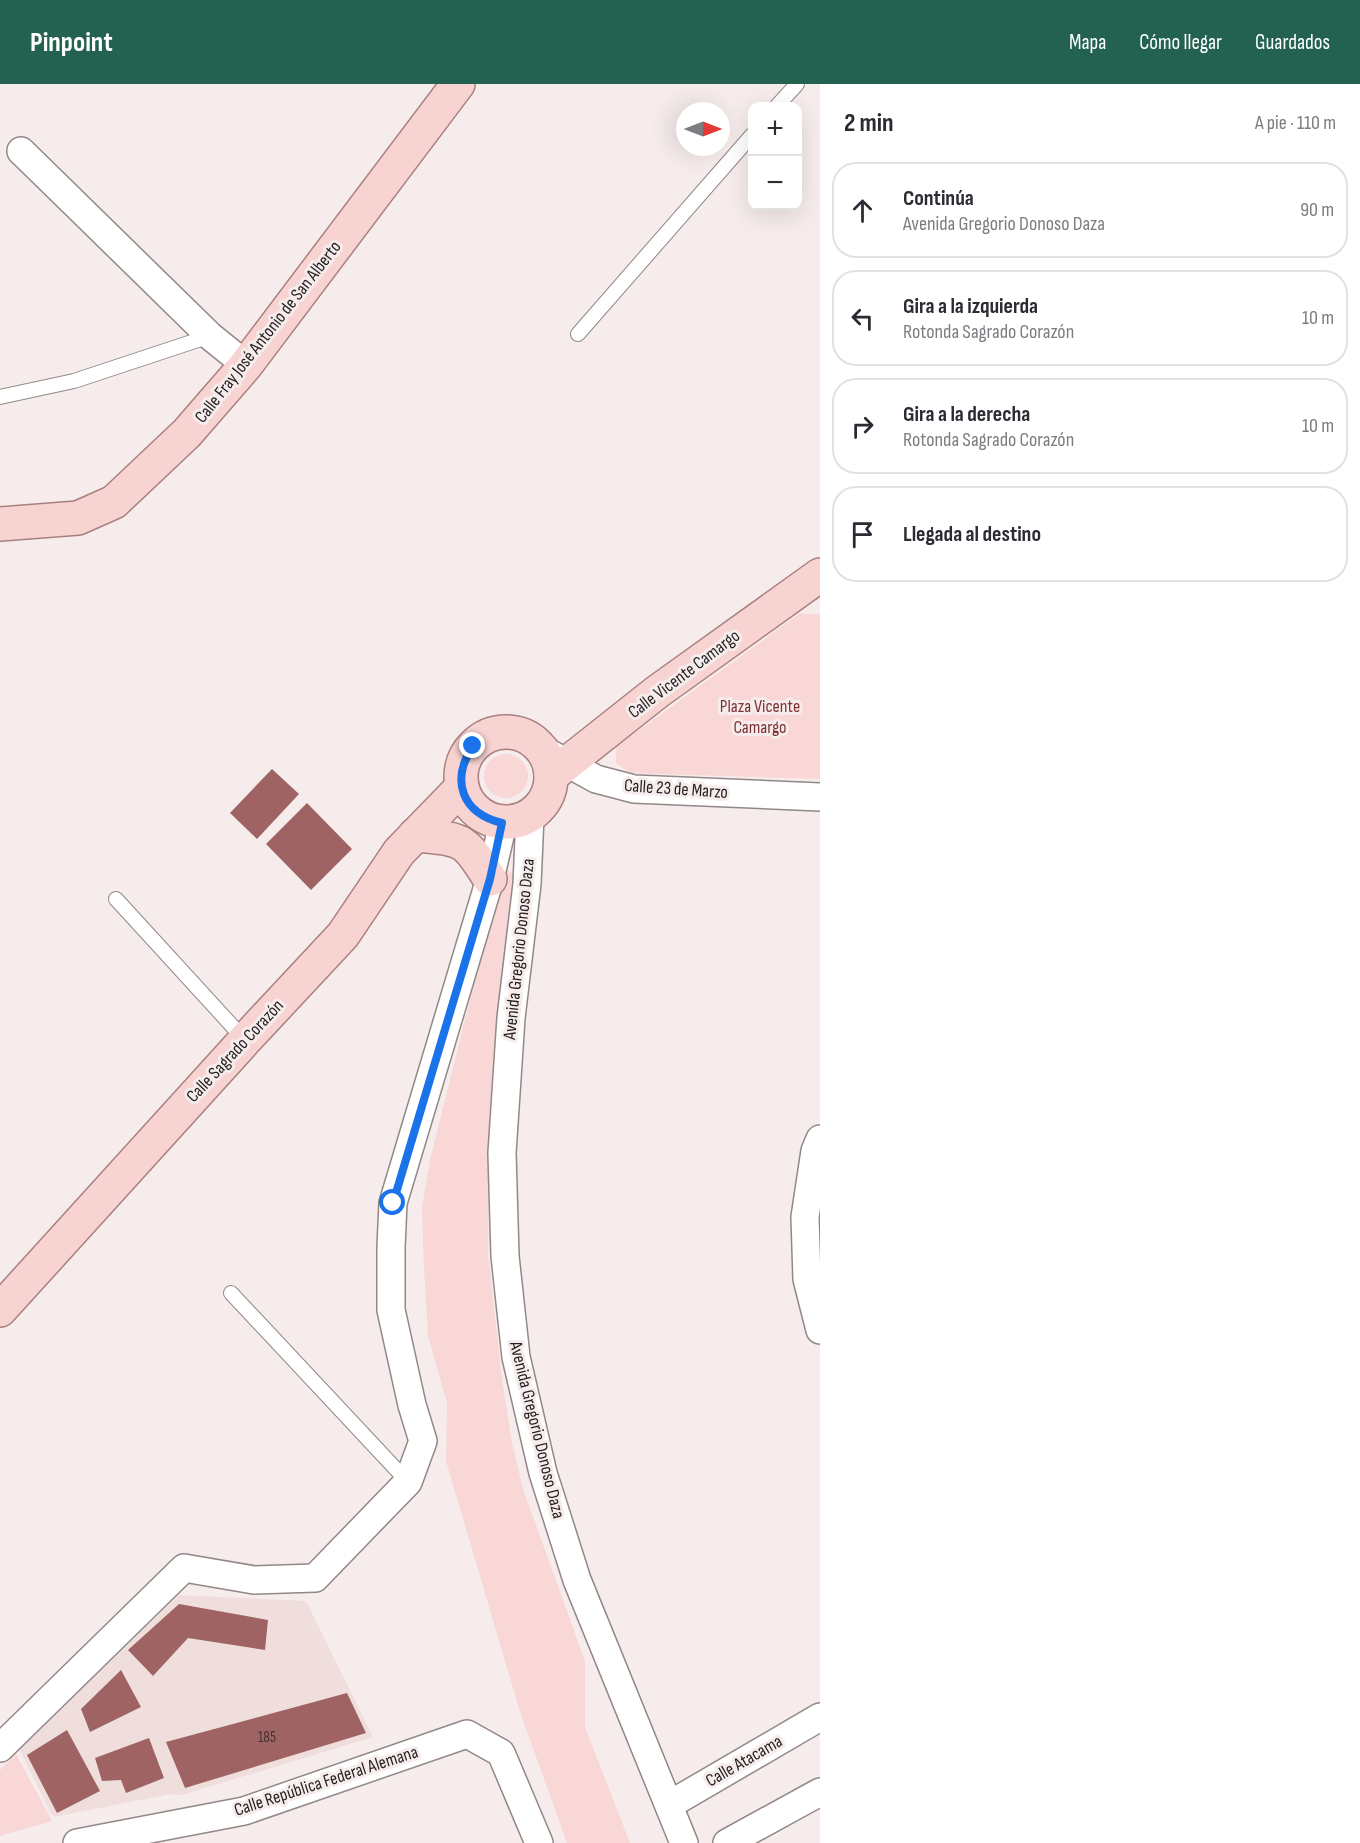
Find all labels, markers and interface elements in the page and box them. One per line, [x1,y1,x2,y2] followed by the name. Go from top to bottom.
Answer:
[30,26,113,59] text: Pinpoint
[1069,30,1106,55] text: Mapa
[1139,30,1222,55] text: Cómo llegar
[1255,30,1330,55] text: Guardados
[676,102,730,156] north arrow
[748,102,802,210] map controls
[748,102,802,156] button: +
[844,108,894,139] text: 2 min
[1255,111,1336,135] text: A pie · 110 m
[748,156,802,210] button: −
[903,185,974,212] text: Continúa
[846,194,879,227] icon: ahead
[1300,198,1334,222] text: 90 m
[903,212,1105,236] text: Avenida Gregorio Donoso Daza
[190,237,346,427] street label: Calle Fray José Antonio de San Alberto
[903,293,1038,320] text: Gira a la izquierda
[846,302,879,335] icon: left
[1302,306,1334,330] text: 10 m
[903,320,1074,344] text: Rotonda Sagrado Corazón
[903,401,1030,428] text: Gira a la derecha
[846,410,879,443] icon: right
[1302,414,1334,438] text: 10 m
[903,428,1074,452] text: Rotonda Sagrado Corazón
[846,518,879,551] icon: arrive
[903,521,1041,548] text: Llegada al destino
[624,625,744,723] street label: Calle Vicente Camargo
[720,696,800,738] park label: Plaza Vicente Camargo
[459,732,485,758] route end
[623,775,729,803] street label: Calle 23 de Marzo
[499,857,539,1042] street label: Avenida Gregorio Donoso Daza
[182,995,288,1107] street label: Calle Sagrado Corazón
[379,1189,405,1215] route start
[505,1338,569,1521] street label: Avenida Gregorio Donoso Daza
[258,1728,276,1747] house number: 185
[702,1731,786,1791] street label: Calle Atacama
[231,1741,421,1821] street label: Calle República Federal Alemana

